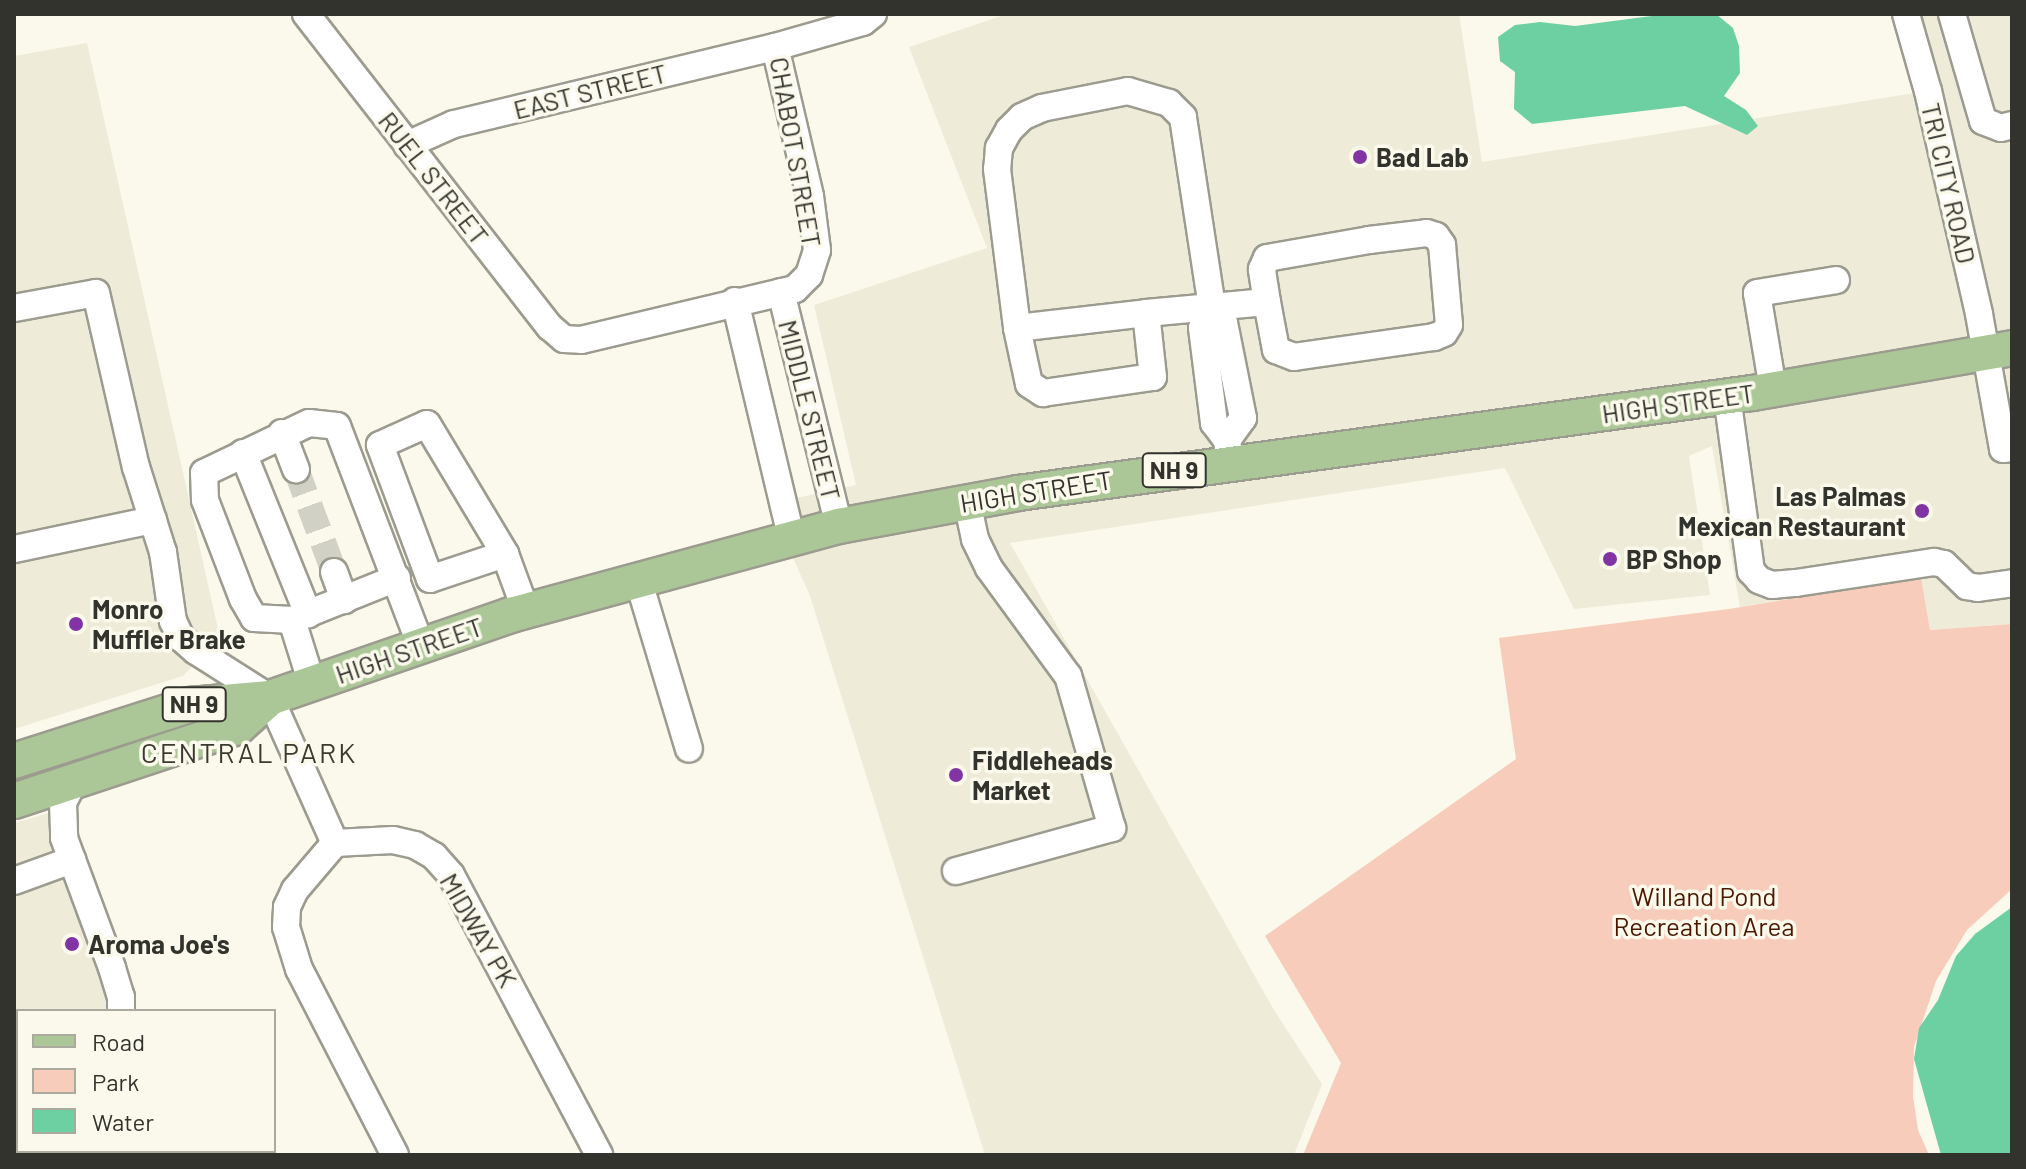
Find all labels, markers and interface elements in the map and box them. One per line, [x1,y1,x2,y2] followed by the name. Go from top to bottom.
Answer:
[764,54,828,250] street label: CHABOT STREET
[510,57,670,125] street label: EAST STREET
[1915,100,1983,266] street label: TRI CITY ROAD
[372,105,496,251] street label: RUEL STREET
[1376,141,1469,173] place label: Bad Lab
[1351,148,1369,166] marker: Bad Lab
[773,317,847,503] street label: MIDDLE STREET
[1600,377,1756,429] street label: HIGH STREET
[1140,450,1208,490] road number: NH 9
[958,464,1114,518] street label: HIGH STREET
[1678,480,1906,542] place label: Las Palmas Mexican Restaurant
[1913,502,1931,520] marker: Las Palmas Mexican Restaurant
[1626,543,1722,575] place label: BP Shop
[1601,550,1619,568] marker: BP Shop
[92,593,246,654] place label: Monro Muffler Brake
[331,610,487,690] street label: HIGH STREET
[67,615,85,633] marker: Monro Muffler Brake
[160,684,228,724] road number: NH 9
[141,735,357,769] district label: CENTRAL PARK
[972,744,1113,806] place label: Fiddleheads Market
[947,766,965,784] marker: Fiddleheads Market
[434,867,524,993] street label: MIDWAY PK
[1613,880,1795,942] park label: Willand Pond Recreation Area
[88,928,230,960] place label: Aroma Joe's
[63,935,81,953] marker: Aroma Joe's
[16,1009,276,1153] legend
[92,1027,145,1056] text: Road
[92,1067,139,1096] text: Park
[92,1107,154,1136] text: Water

